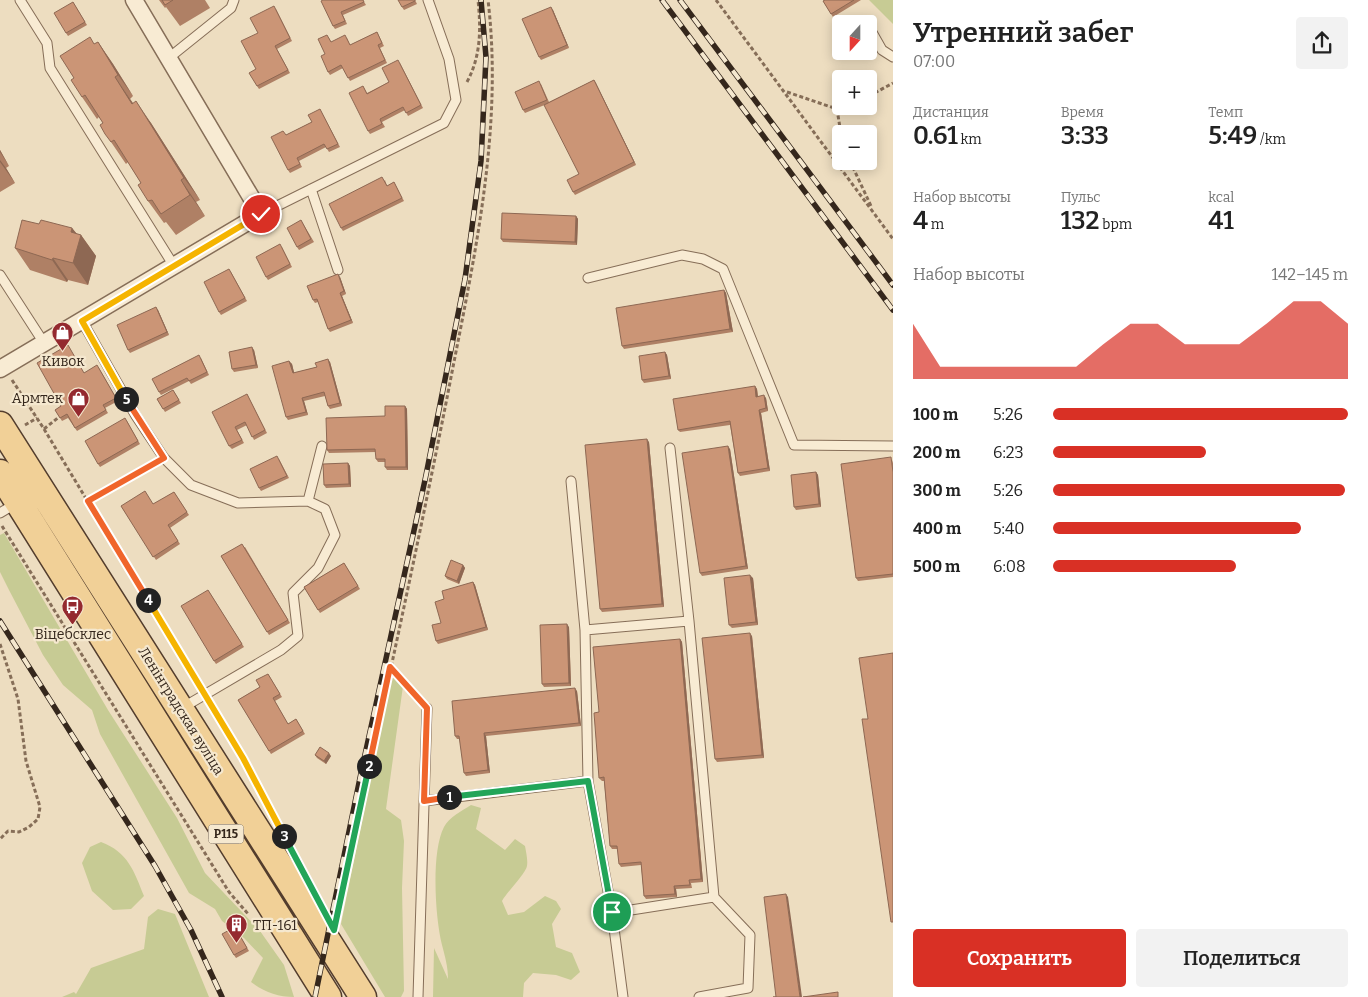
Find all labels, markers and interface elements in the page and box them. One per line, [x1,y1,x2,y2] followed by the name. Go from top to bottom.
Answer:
[832,15,878,60] north arrow
[832,15,877,170] map controls
[913,16,1133,49] text: Утренний забег
[1296,17,1348,69] button: share
[913,52,955,71] text: 07:00
[832,70,877,115] button: +
[913,104,989,121] text: Дистанция
[1061,104,1104,121] text: Время
[1208,104,1243,121] text: Темп
[913,121,958,151] text: 0.61
[1061,121,1109,151] text: 3:33
[1208,121,1257,151] text: 5:49
[832,125,877,170] button: −
[958,131,982,148] text: km
[1257,131,1286,148] text: /km
[913,189,1011,206] text: Набор высоты
[1061,189,1101,206] text: Пульс
[1208,189,1234,206] text: kcal
[240,193,282,235] pin
[247,200,275,228] icon: check
[913,206,928,236] text: 4
[1061,206,1100,236] text: 132
[1208,206,1234,236] text: 41
[928,216,944,233] text: m
[1100,216,1132,233] text: bpm
[913,265,1025,284] text: Набор высоты
[1271,265,1348,284] text: 142–145 m
[51,321,75,352] shop icon: Кивок
[41,353,85,370] place label: Кивок
[67,386,91,417] shop icon: Армтек
[114,386,138,412] pin: 5
[12,390,64,407] place label: Армтек
[123,391,130,408] text: 5
[913,405,958,424] text: 100 m
[993,405,1023,424] text: 5:26
[913,443,960,462] text: 200 m
[993,443,1024,462] text: 6:23
[913,481,961,500] text: 300 m
[993,481,1023,500] text: 5:26
[913,519,961,538] text: 400 m
[993,519,1025,538] text: 5:40
[913,557,960,576] text: 500 m
[993,557,1026,576] text: 6:08
[136,588,160,612] pin: 4
[144,592,153,609] text: 4
[61,594,85,625] bus stop icon: Віцебсклес
[35,626,111,643] place label: Віцебсклес
[135,644,228,778] street label: Ленінградская вуліца
[356,754,382,778] pin: 2
[366,758,373,775] text: 2
[436,784,462,810] pin: 1
[446,789,453,806] text: 1
[208,824,244,844] road number: Р115
[272,824,296,848] pin: 3
[280,828,289,845] text: 3
[591,891,633,933] pin
[598,898,626,926] icon: arrive
[225,913,249,944] building icon: ТП-161
[253,917,297,934] place label: ТП-161
[913,929,1126,987] button: Сохранить
[1136,929,1348,987] button: Поделиться

